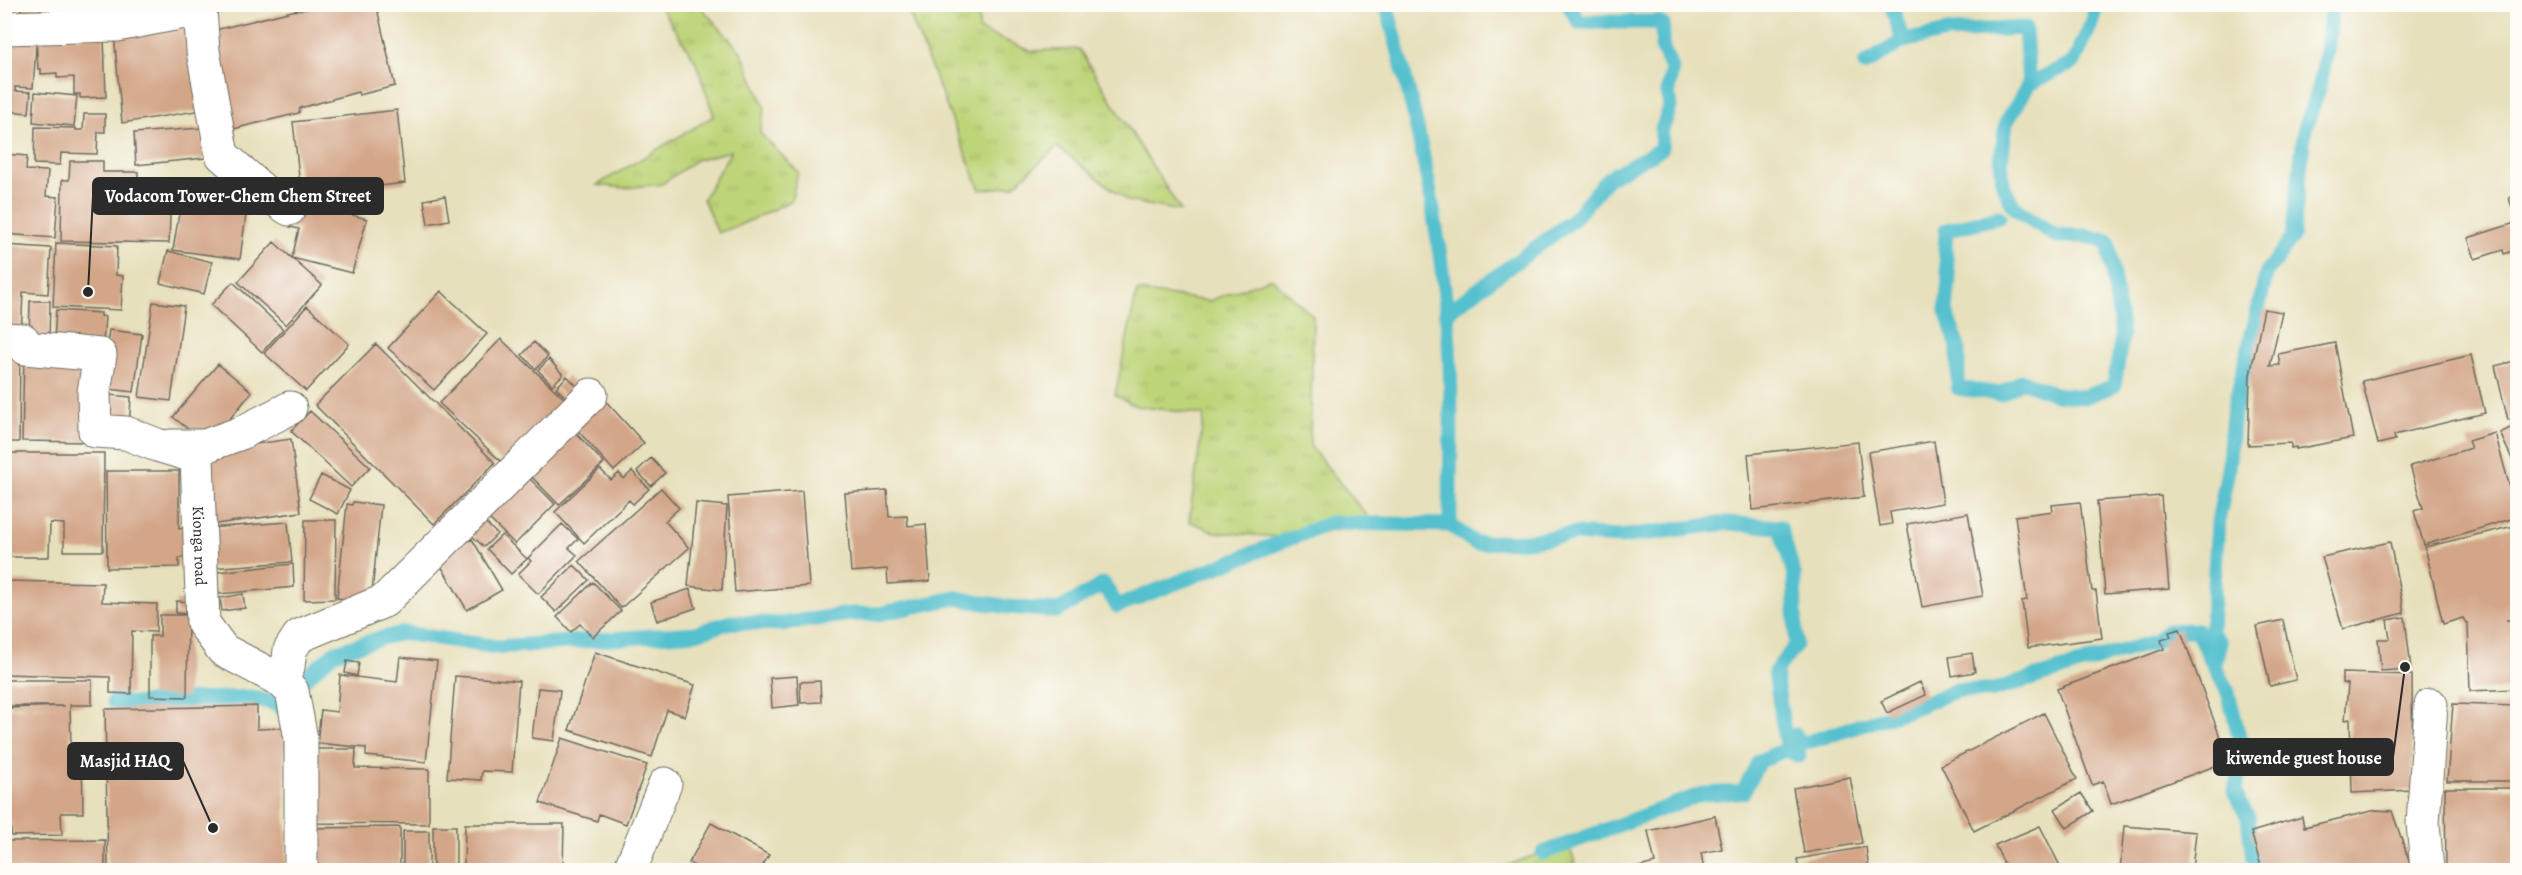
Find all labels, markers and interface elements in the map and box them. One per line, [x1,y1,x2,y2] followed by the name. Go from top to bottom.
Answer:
[93,178,383,214] callout: Vodacom Tower-Chem Chem Street
[104,184,371,208] text: Vodacom Tower-Chem Chem Street
[187,506,212,586] street label: Kionga road
[2214,739,2393,775] callout: kiwende guest house
[68,743,183,779] callout: Masjid HAQ
[2226,746,2382,770] text: kiwende guest house
[80,749,173,773] text: Masjid HAQ

